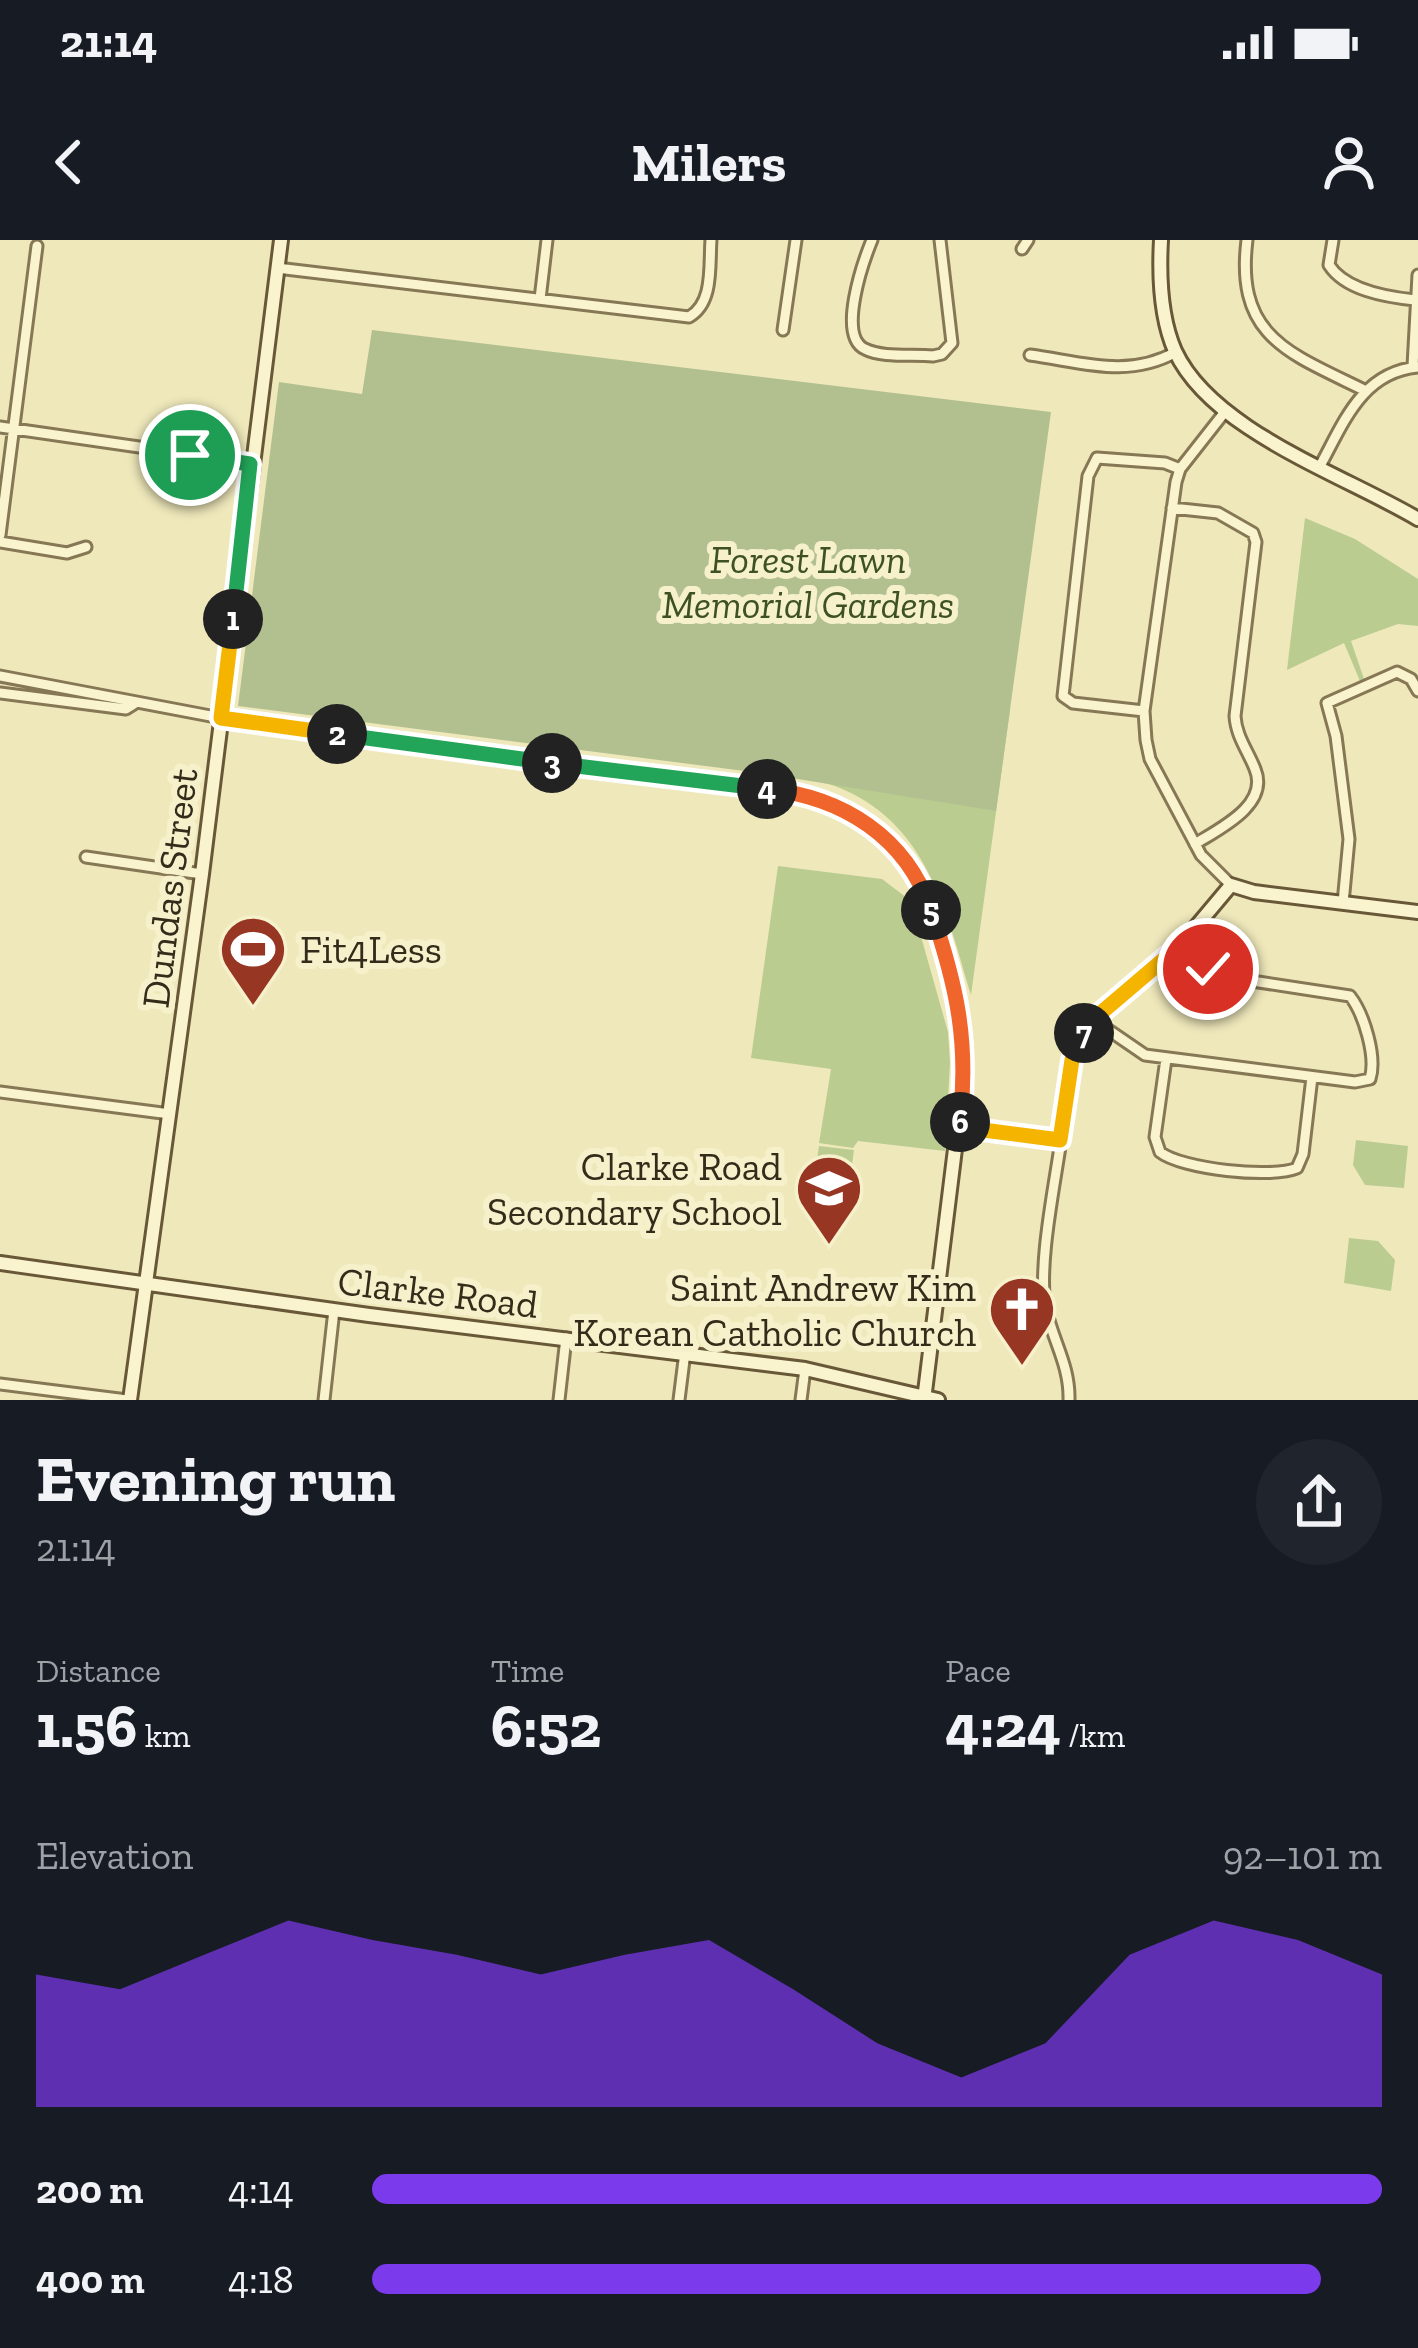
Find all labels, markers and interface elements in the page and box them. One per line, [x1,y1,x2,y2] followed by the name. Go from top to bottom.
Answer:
[60,15,157,69] text: 21:14
[36,129,102,195] icon: back
[1316,129,1382,195] icon: person
[632,130,786,195] text: Milers
[139,404,241,506] pin
[157,422,223,488] icon: arrive
[662,536,954,628] park label: Forest Lawn Memorial Gardens
[203,589,263,649] pin: 1
[226,599,240,638] text: 1
[307,704,367,764] pin: 2
[328,714,346,753] text: 2
[522,733,582,793] pin: 3
[543,743,561,782] text: 3
[737,759,797,819] pin: 4
[132,765,208,1010] street label: Dundas Street
[758,769,776,808] text: 4
[901,880,961,940] pin: 5
[922,890,940,929] text: 5
[218,914,288,1008] sports icon: Fit4Less
[1157,918,1259,1020] pin
[300,926,442,973] place label: Fit4Less
[1175,936,1241,1002] icon: check
[1054,1003,1114,1063] pin: 7
[1076,1013,1092,1052] text: 7
[930,1092,990,1152] pin: 6
[951,1102,969,1141] text: 6
[487,1143,782,1235] place label: Clarke Road Secondary School
[794,1153,864,1247] school or university icon: Clarke Road Secondary School
[335,1257,541,1328] street label: Clarke Road
[573,1264,976,1356] place label: Saint Andrew Kim Korean Catholic Church
[987,1274,1057,1368] church icon: Saint Andrew Kim Korean Catholic Church
[36,1439,395,1518] text: Evening run
[1256,1439,1382,1565] button: share
[36,1524,116,1571] text: 21:14
[36,1651,161,1690] text: Distance
[491,1651,564,1690] text: Time
[945,1651,1011,1690] text: Pace
[36,1690,137,1762] text: 1.56
[491,1690,601,1762] text: 6:52
[945,1690,1061,1762] text: 4:24
[137,1716,191,1755] text: km
[1061,1716,1125,1755] text: /km
[36,1832,193,1879] text: Elevation
[1223,1832,1382,1879] text: 92–101 m
[36,2166,143,2213] text: 200 m
[228,2166,294,2213] text: 4:14
[36,2256,145,2303] text: 400 m
[228,2256,294,2303] text: 4:18

